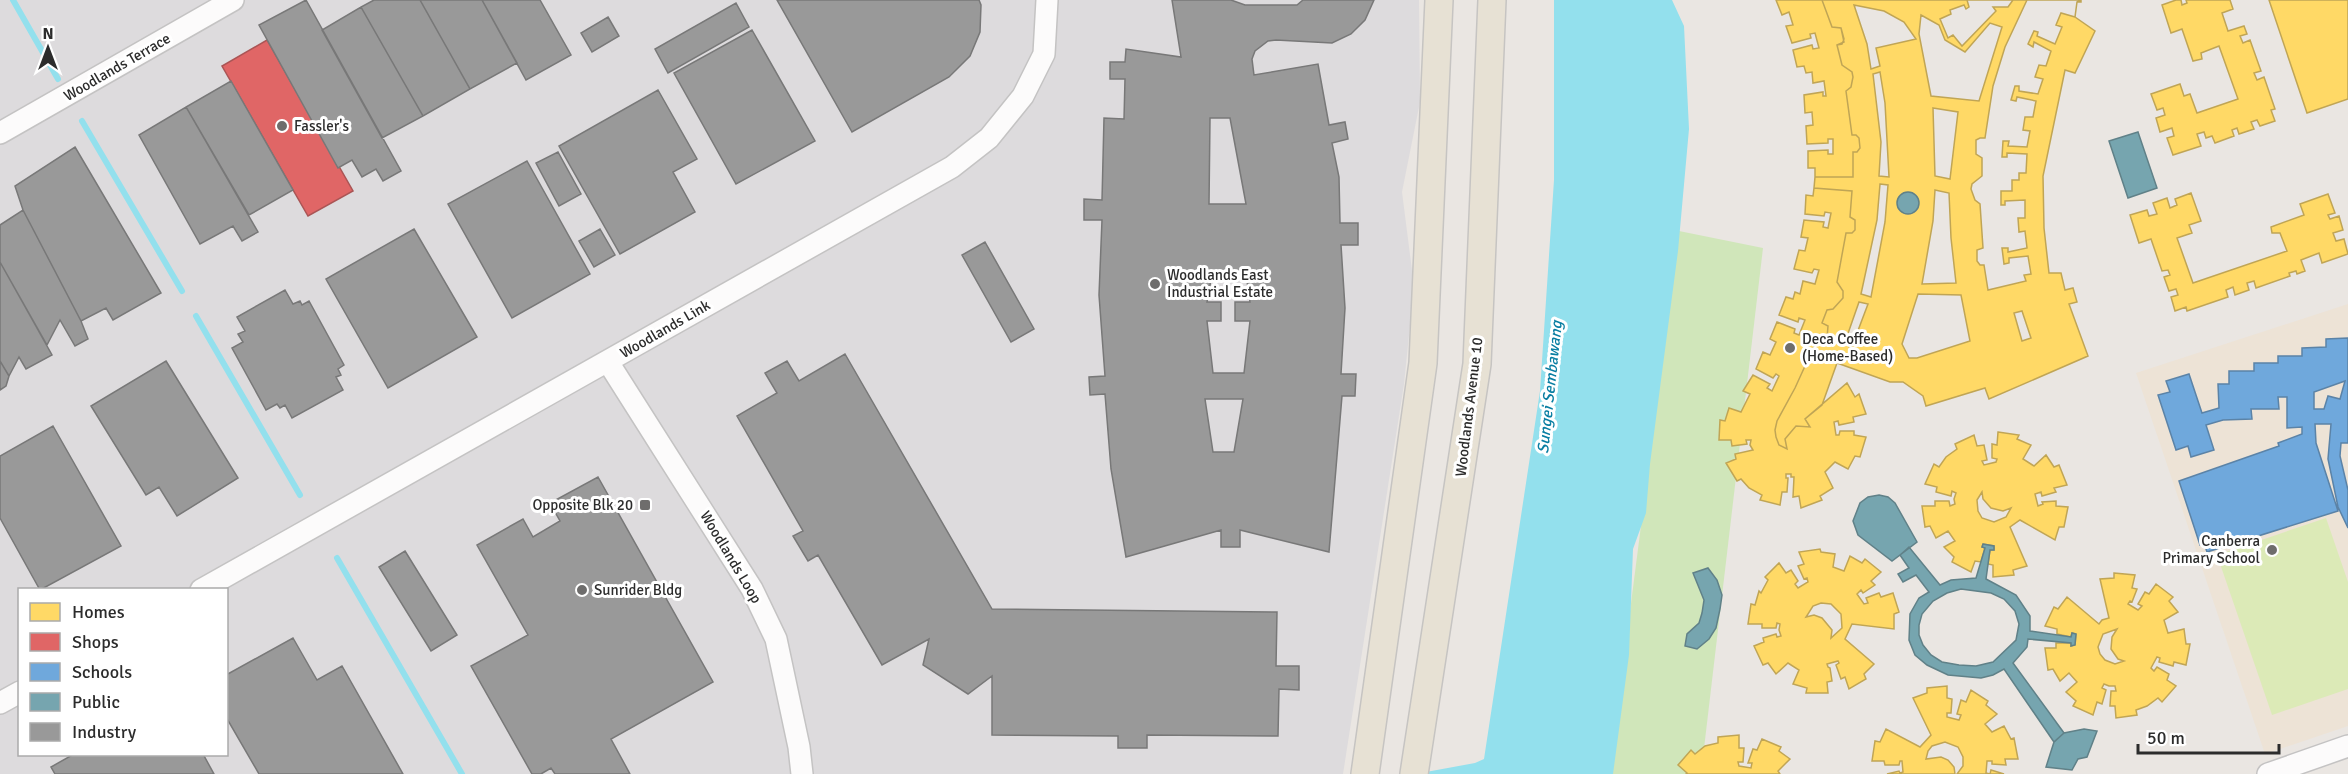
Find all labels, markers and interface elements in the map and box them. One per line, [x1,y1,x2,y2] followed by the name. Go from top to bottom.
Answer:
[18,18,78,78] north arrow
[42,24,54,44] text: N
[60,29,174,105] street label: Woodlands Terrace
[294,117,349,135] place label: Fassler's
[275,119,289,133] marker: Fassler's
[1167,266,1273,301] place label: Woodlands East Industrial Estate
[1148,277,1162,291] marker: Woodlands East Industrial Estate
[617,296,714,362] street label: Woodlands Link
[1533,318,1567,454] water label: Sungei Sembawang
[1802,330,1893,365] place label: Deca Coffee (Home-Based)
[1452,336,1486,478] street label: Woodlands Avenue 10
[1783,341,1797,355] marker: Deca Coffee (Home-Based)
[532,496,633,514] place label: Opposite Blk 20
[638,498,652,512] marker: Opposite Blk 20
[696,507,766,607] street label: Woodlands Loop
[2163,532,2260,567] place label: Canberra Primary School
[2265,543,2279,557] marker: Canberra Primary School
[594,581,682,599] place label: Sunrider Bldg
[575,583,589,597] marker: Sunrider Bldg
[18,588,228,756] legend
[72,601,125,623] text: Homes
[72,631,119,653] text: Shops
[72,661,132,683] text: Schools
[72,691,120,713] text: Public
[2138,717,2279,755] scale bar
[72,721,137,743] text: Industry
[2147,727,2185,749] text: 50 m

